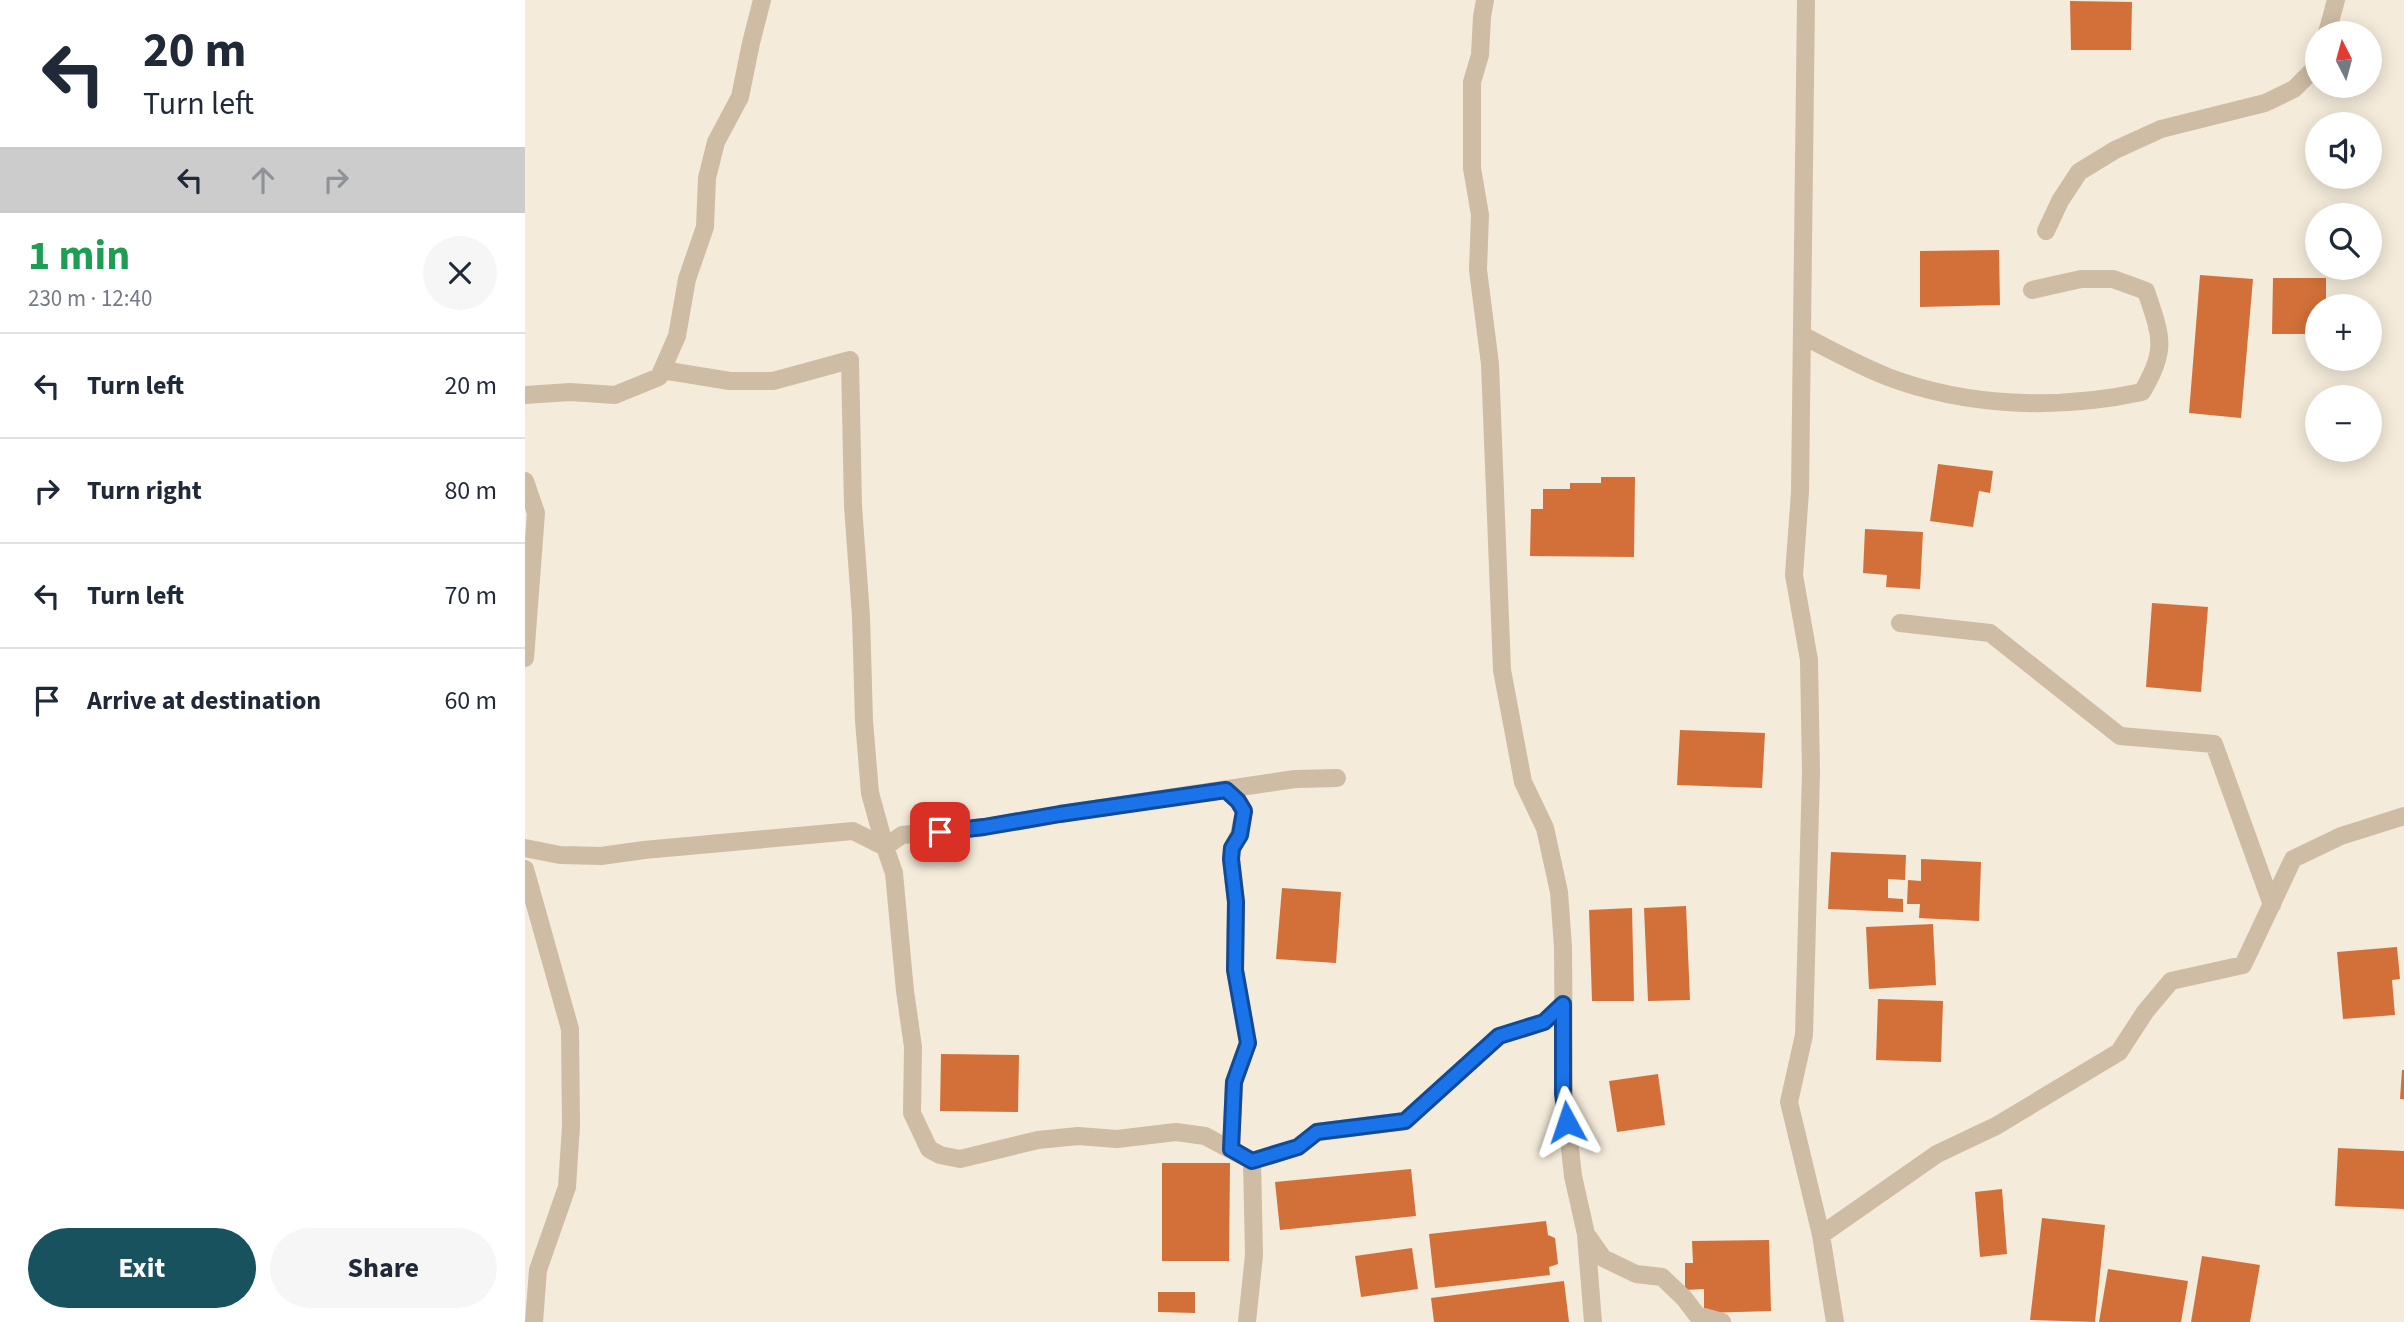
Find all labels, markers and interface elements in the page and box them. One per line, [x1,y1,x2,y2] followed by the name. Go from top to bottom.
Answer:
[143,16,247,86] text: 20 m
[2305,21,2382,98] north arrow
[2305,21,2382,462] map controls
[28,28,119,119] icon: left
[143,81,254,127] text: Turn left
[2305,112,2382,189] button: sound
[171,161,209,199] icon: left
[244,161,282,199] icon: ahead
[317,161,355,199] icon: right
[2305,203,2382,280] button: search
[28,226,130,286] text: 1 min
[423,236,497,310] button: close
[28,282,152,315] text: 230 m · 12:40
[2305,294,2382,371] button: +
[28,367,66,405] icon: left
[87,367,184,404] text: Turn left
[444,367,497,404] text: 20 m
[2305,385,2382,462] button: −
[28,472,66,510] icon: right
[87,472,202,509] text: Turn right
[444,472,497,509] text: 80 m
[28,577,66,615] icon: left
[87,577,184,614] text: Turn left
[444,577,497,614] text: 70 m
[28,682,66,720] icon: arrive
[87,682,321,719] text: Arrive at destination
[444,682,497,719] text: 60 m
[910,802,970,862] pin
[921,813,959,851] icon: arrive
[1530,1085,1604,1159] position arrow
[28,1228,256,1308] button: Exit
[270,1228,497,1308] button: Share

